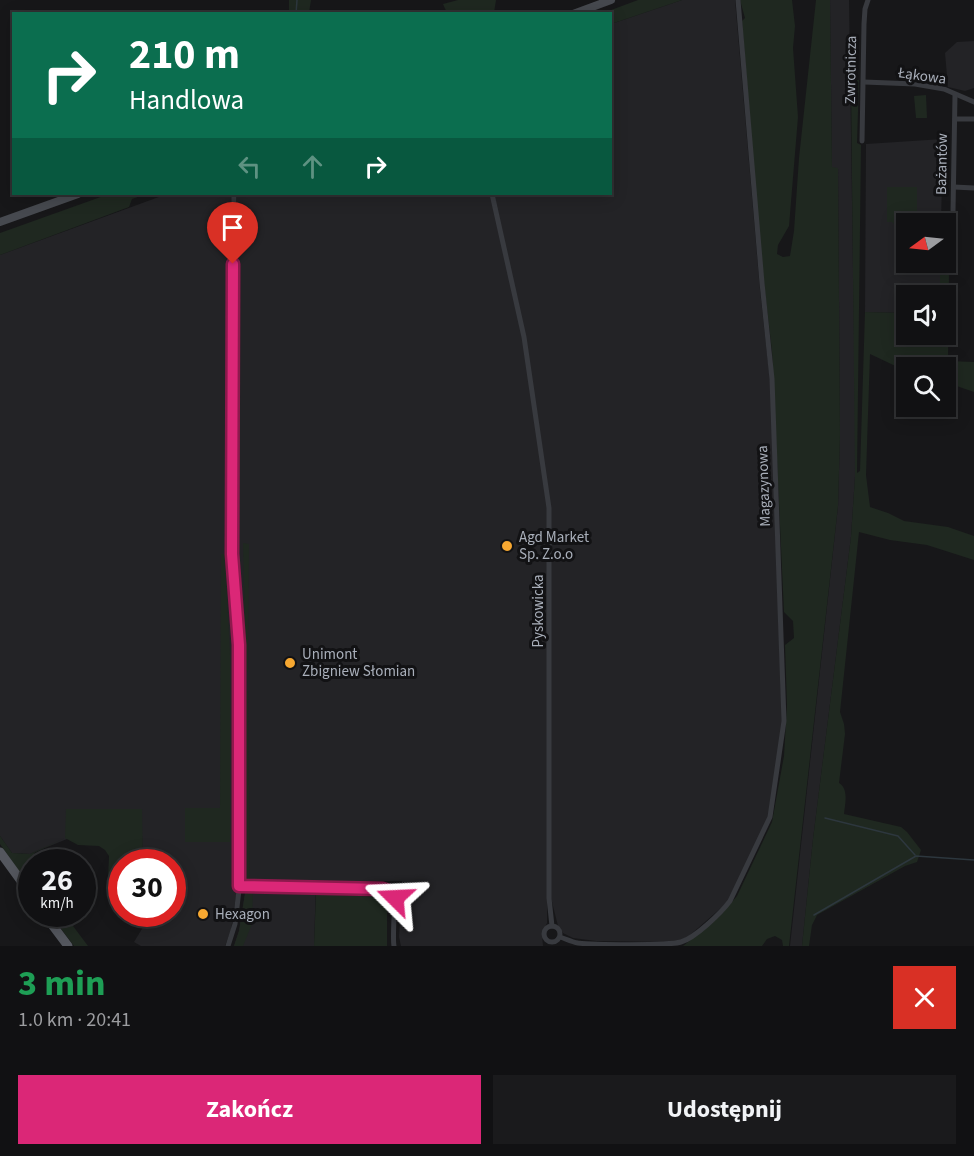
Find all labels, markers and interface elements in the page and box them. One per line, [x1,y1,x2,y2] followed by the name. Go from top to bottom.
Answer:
[129,25,240,85] text: 210 m
[840,35,862,105] street label: Zwrotnicza
[30,36,108,114] icon: right
[896,62,947,90] street label: Łąkowa
[129,81,244,120] text: Handlowa
[931,133,953,195] street label: Bażantów
[233,150,266,183] icon: left
[296,150,329,183] icon: ahead
[359,150,392,183] icon: right
[207,202,258,264] pin
[216,211,249,244] icon: arrive
[896,213,956,273] north arrow
[896,213,956,417] map controls
[896,285,956,345] button: sound
[896,357,956,417] button: search
[752,445,776,527] street label: Magazynowa
[519,527,589,565] place label: Agd Market Sp. Z.o.o
[500,539,514,553] marker: Agd Market Sp. Z.o.o
[528,574,549,648] street label: Pyskowicka
[302,644,415,682] place label: Unimont Zbigniew Słomian
[283,656,297,670] marker: Unimont Zbigniew Słomian
[108,849,186,927] speed limit sign: 30
[41,859,73,902] text: 26
[363,866,427,930] position arrow
[40,893,74,914] text: km/h
[215,904,270,925] place label: Hexagon
[196,907,210,921] marker: Hexagon
[18,958,106,1009] text: 3 min
[893,966,956,1029] button: close
[18,1006,131,1034] text: 1.0 km · 20:41
[18,1075,481,1144] button: Zakończ
[493,1075,956,1144] button: Udostępnij

